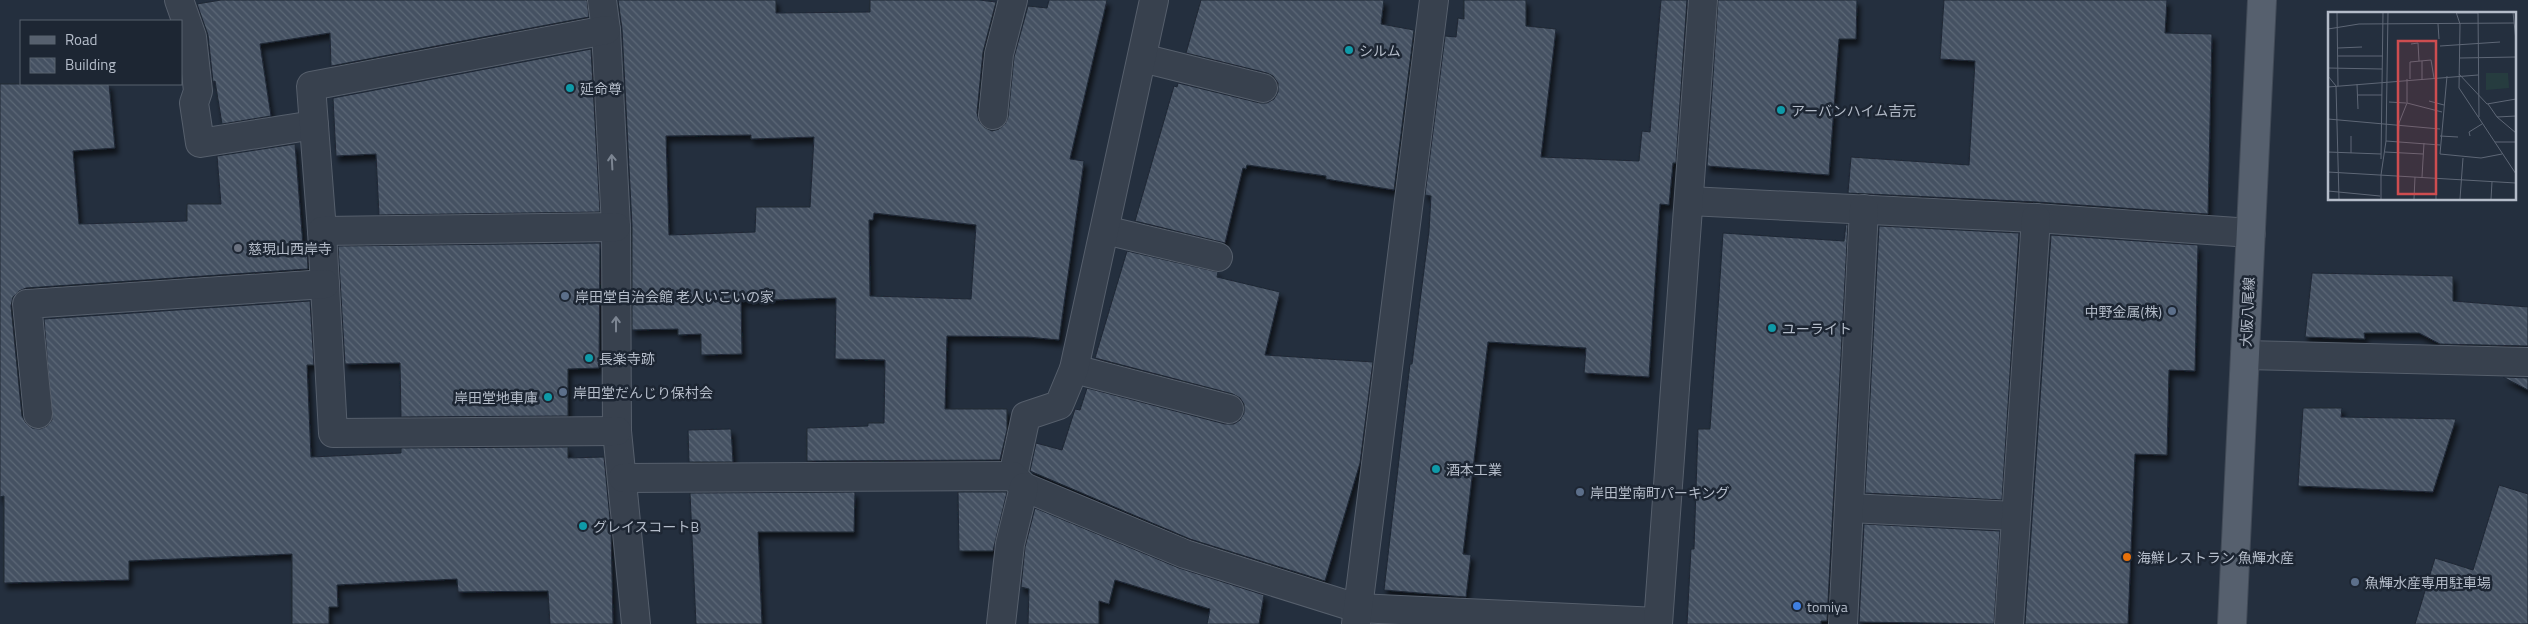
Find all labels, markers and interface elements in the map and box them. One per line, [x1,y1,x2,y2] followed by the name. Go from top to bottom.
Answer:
[2328,12,2516,200] inset map
[20,20,182,85] legend
[65,28,97,51] text: Road
[1359,40,1401,61] place label: シルム
[1343,44,1355,56] marker: シルム
[65,53,116,76] text: Building
[580,78,622,99] place label: 延命尊
[564,82,576,94] marker: 延命尊
[1791,100,1916,121] place label: アーバンハイム吉元
[1775,104,1787,116] marker: アーバンハイム吉元
[608,154,617,170] one-way arrow
[248,238,332,259] place label: 慈現山西岸寺
[232,242,244,254] marker: 慈現山西岸寺
[2235,276,2259,348] street label: 大阪八尾線
[575,286,774,307] place label: 岸田堂自治会館 老人いこいの家
[559,290,571,302] marker: 岸田堂自治会館 老人いこいの家
[2085,301,2162,322] place label: 中野金属(株)
[2166,305,2178,317] marker: 中野金属(株)
[611,317,621,333] one-way arrow
[1782,318,1852,339] place label: ユーライト
[1766,322,1778,334] marker: ユーライト
[599,348,655,369] place label: 長楽寺跡
[583,352,595,364] marker: 長楽寺跡
[573,382,713,403] place label: 岸田堂だんじり保村会
[557,386,569,398] marker: 岸田堂だんじり保村会
[454,387,538,408] place label: 岸田堂地車庫
[542,391,554,403] marker: 岸田堂地車庫
[1446,459,1502,480] place label: 酒本工業
[1430,463,1442,475] marker: 酒本工業
[1590,482,1730,503] place label: 岸田堂南町パーキング
[1574,486,1586,498] marker: 岸田堂南町パーキング
[593,516,699,537] place label: グレイスコートB
[577,520,589,532] marker: グレイスコートB
[2137,547,2294,568] place label: 海鮮レストラン 魚輝水産
[2121,551,2133,563] marker: 海鮮レストラン 魚輝水産
[2365,572,2491,593] place label: 魚輝水産専用駐車場
[2349,576,2361,588] marker: 魚輝水産専用駐車場
[1807,596,1848,617] place label: tomiya
[1791,600,1803,612] marker: tomiya

